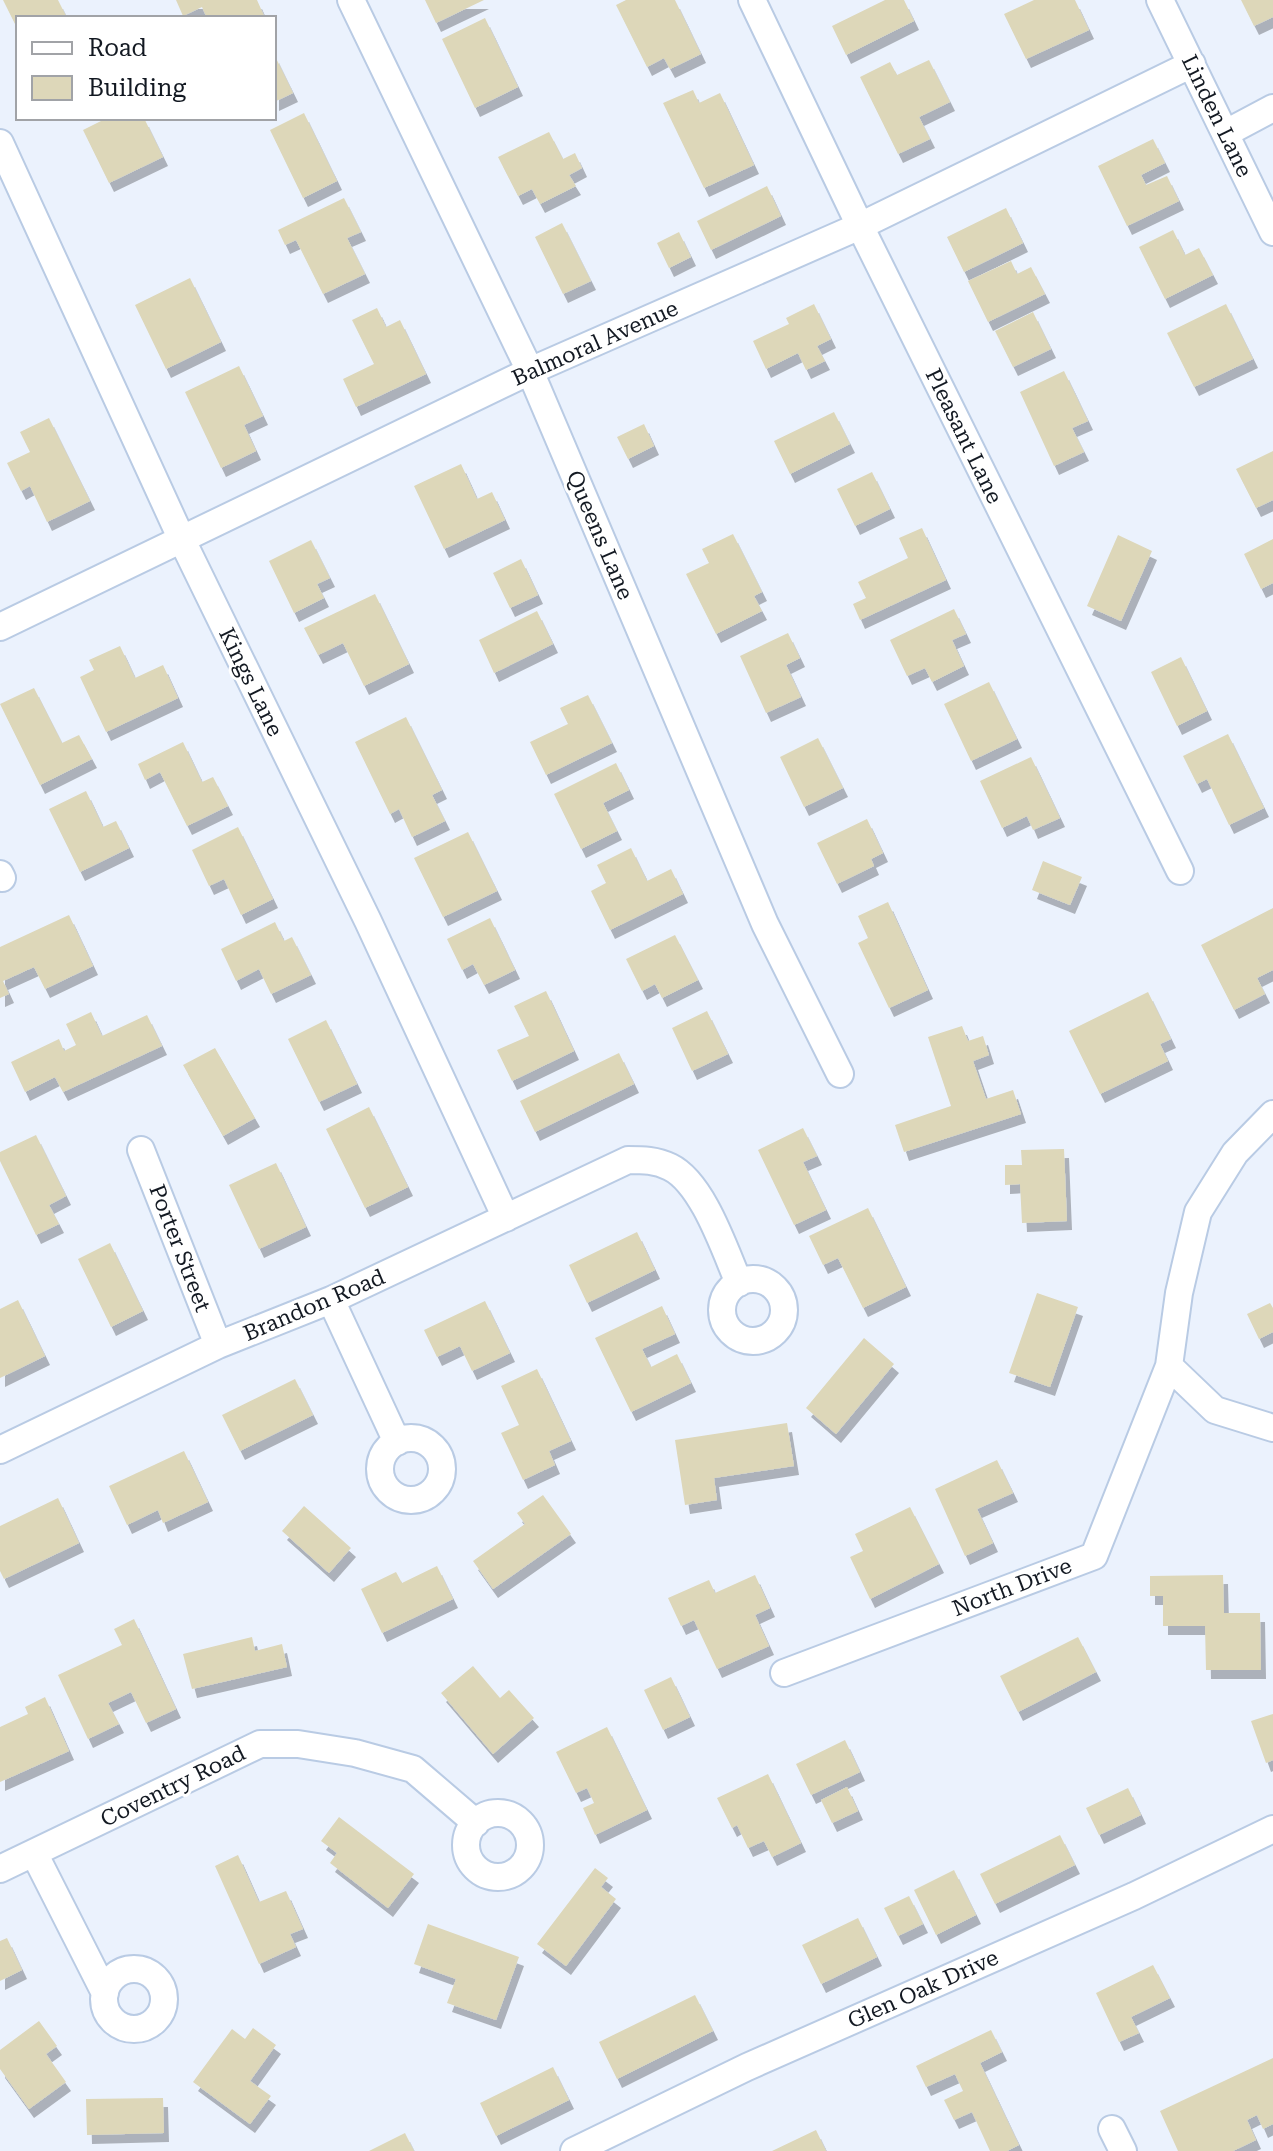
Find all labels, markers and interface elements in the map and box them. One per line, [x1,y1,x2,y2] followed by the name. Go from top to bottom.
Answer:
[16,16,276,120] legend
[88,34,147,62] text: Road
[1177,51,1257,181] street label: Linden Lane
[88,74,186,102] text: Building
[508,295,682,391] street label: Balmoral Avenue
[921,364,1007,508] street label: Pleasant Lane
[562,467,638,603] street label: Queens Lane
[214,624,288,740] street label: Kings Lane
[144,1181,216,1315] street label: Porter Street
[240,1264,388,1346] street label: Brandon Road
[949,1553,1075,1621] street label: North Drive
[97,1740,249,1832] street label: Coventry Road
[844,1945,1002,2033] street label: Glen Oak Drive

